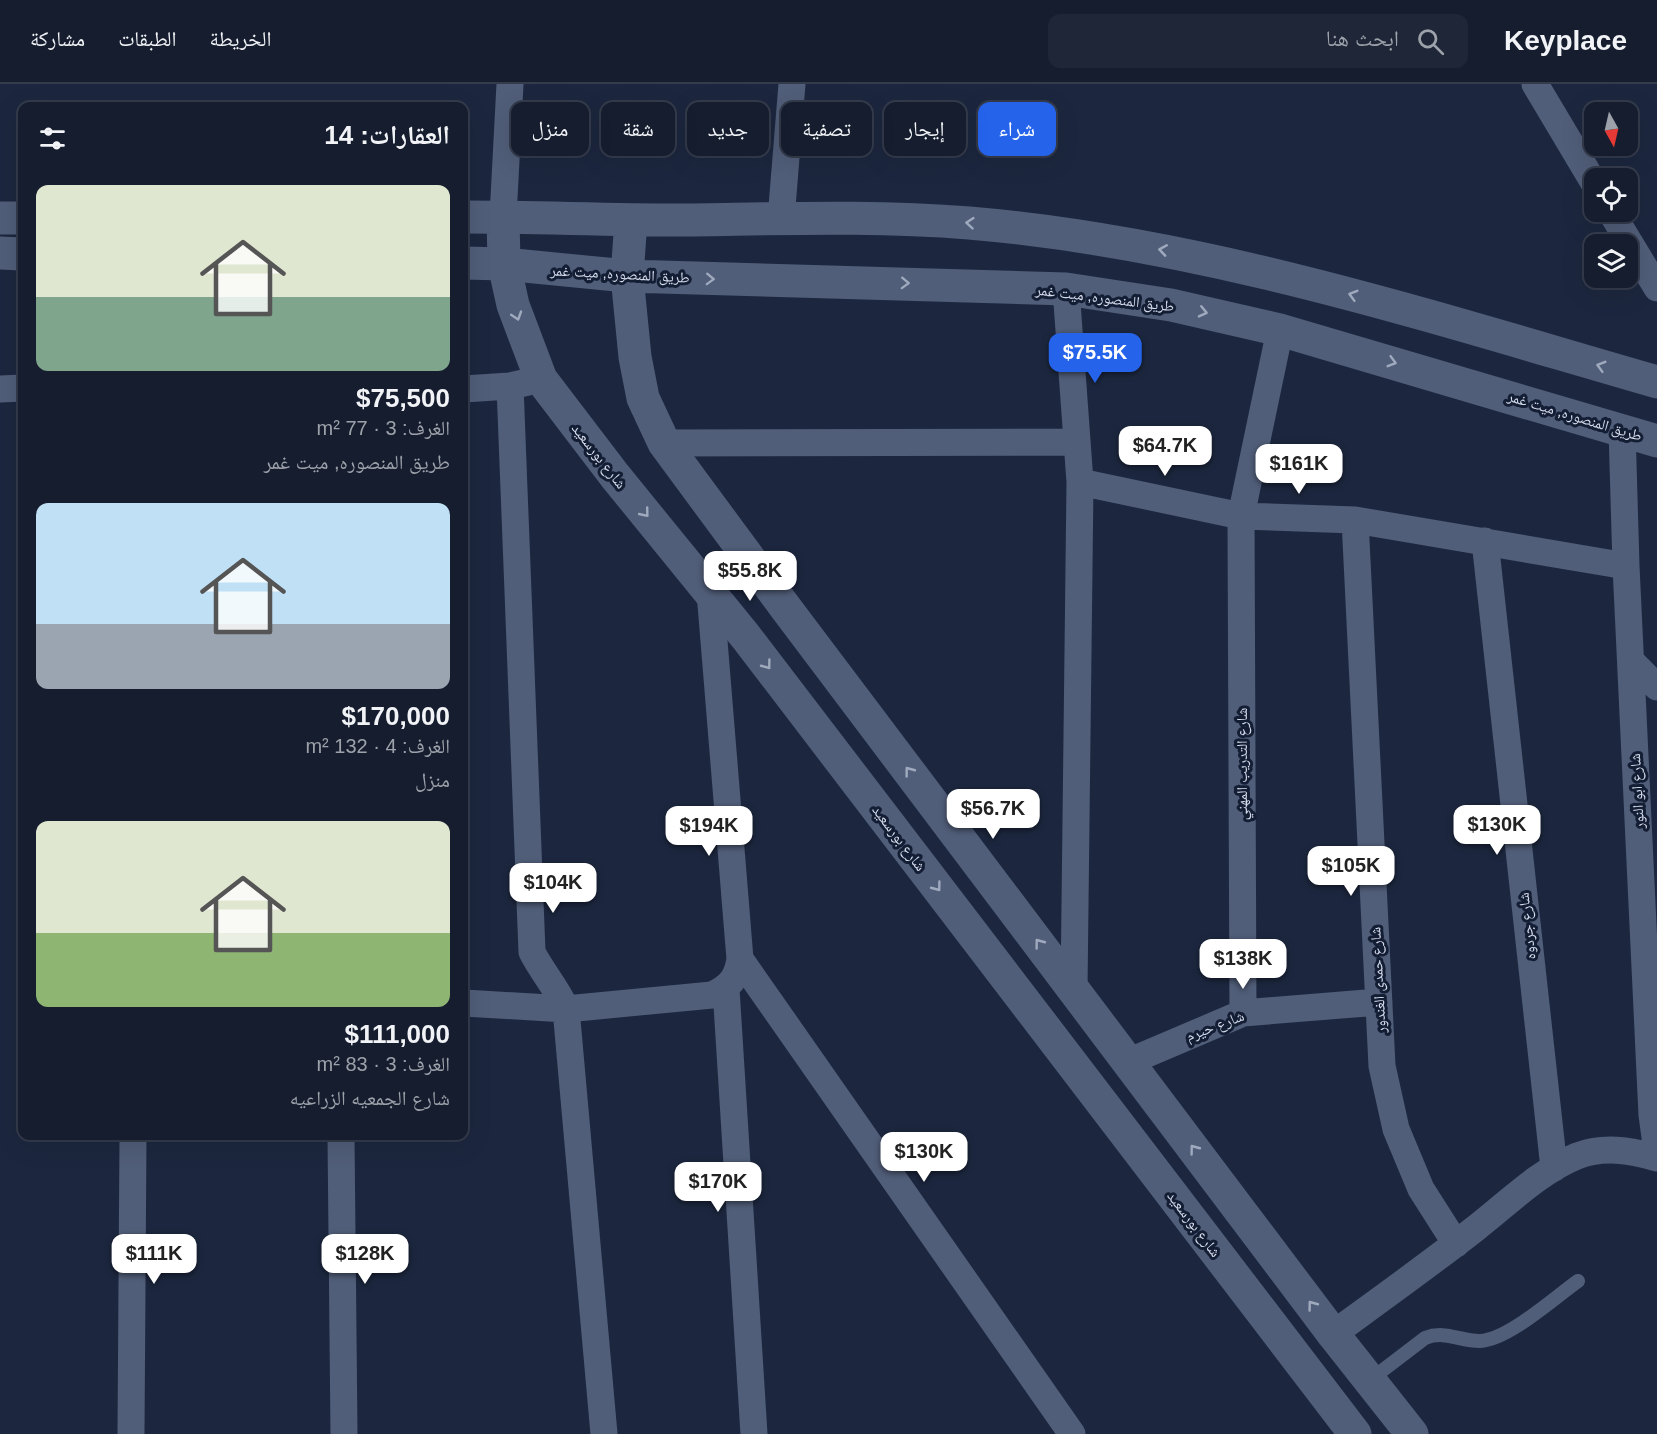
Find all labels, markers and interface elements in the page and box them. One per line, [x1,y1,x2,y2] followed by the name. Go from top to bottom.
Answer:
[1048,14,1468,68] search box
[1414,25,1447,58] icon: search
[1504,25,1627,56] text: Keyplace
[1326,26,1399,51] text: ابحث هنا
[30,27,85,50] text: مشاركة
[118,27,177,50] text: الطبقات
[210,27,271,50] text: الخريطة
[511,102,589,156] chip: منزل
[601,102,675,156] chip: شقة
[687,102,769,156] chip: جديد
[781,102,872,156] chip: تصفية
[884,102,966,156] chip: إيجار
[978,102,1056,156] chip: شراء
[1584,102,1638,156] north arrow
[1584,102,1638,288] map controls
[324,120,450,150] text: العقارات: 14
[36,122,69,155] icon: filters
[1584,168,1638,222] button: locate
[965,217,974,230] one-way arrow
[189,224,297,332] icon: home
[1584,234,1638,288] button: layers
[1158,245,1168,257] one-way arrow
[549,261,690,288] street label: طريق المنصوره, ميت غمر
[706,272,715,285] one-way arrow
[901,276,910,289] one-way arrow
[1033,280,1176,316] street label: طريق المنصوره, ميت غمر
[1348,290,1359,302] one-way arrow
[1198,305,1208,318] one-way arrow
[510,310,522,321] one-way arrow
[1046,333,1144,384] pin: $75.5K
[1063,341,1127,363] text: $75.5K
[1386,355,1396,368] one-way arrow
[1596,361,1607,373] one-way arrow
[356,383,450,413] text: $75,500
[1504,387,1645,446] street label: طريق المنصوره, ميت غمر
[317,417,450,439] text: الغرف: 3 · 77 m²
[567,420,630,493] street label: شارع بورسعيد
[1116,426,1214,477] pin: $64.7K
[1133,434,1197,456] text: $64.7K
[1257,444,1341,495] pin: $161K
[264,451,450,473] text: طريق المنصوره, ميت غمر
[1270,452,1328,474] text: $161K
[638,506,649,517] one-way arrow
[189,542,297,650] icon: home
[701,551,799,602] pin: $55.8K
[718,559,782,581] text: $55.8K
[760,658,771,669] one-way arrow
[342,701,450,731] text: $170,000
[1233,708,1254,820] street label: شارع التدريب المهني
[305,735,450,757] text: الغرف: 4 · 132 m²
[1626,753,1649,830] street label: شارع ابو النور
[905,767,916,778] one-way arrow
[415,769,450,791] text: منزل
[944,789,1042,840] pin: $56.7K
[961,797,1025,819] text: $56.7K
[867,801,930,875] street label: شارع بورسعيد
[1455,805,1539,856] pin: $130K
[667,806,751,857] pin: $194K
[1468,813,1526,835] text: $130K
[680,814,738,836] text: $194K
[1309,846,1393,897] pin: $105K
[1322,854,1380,876] text: $105K
[189,860,297,968] icon: home
[511,863,595,914] pin: $104K
[524,871,582,893] text: $104K
[929,880,940,891] one-way arrow
[1515,891,1540,961] street label: شارع جردوه
[1366,926,1391,1035] street label: شارع حمدى الغندور
[1035,939,1046,950] one-way arrow
[1201,939,1285,990] pin: $138K
[1214,947,1272,969] text: $138K
[1183,1007,1247,1046] street label: شارع حيرم
[344,1019,450,1049] text: $111,000
[317,1053,450,1075] text: الغرف: 3 · 83 m²
[290,1087,450,1109] text: شارع الجمعيه الزراعيه
[882,1132,966,1183] pin: $130K
[895,1140,953,1162] text: $130K
[1190,1145,1201,1156] one-way arrow
[676,1162,760,1213] pin: $170K
[689,1170,747,1192] text: $170K
[1162,1187,1225,1261] street label: شارع بورسعيد
[112,1234,196,1285] pin: $111K
[323,1234,407,1285] pin: $128K
[126,1242,182,1264] text: $111K
[336,1242,394,1264] text: $128K
[1308,1301,1319,1312] one-way arrow

